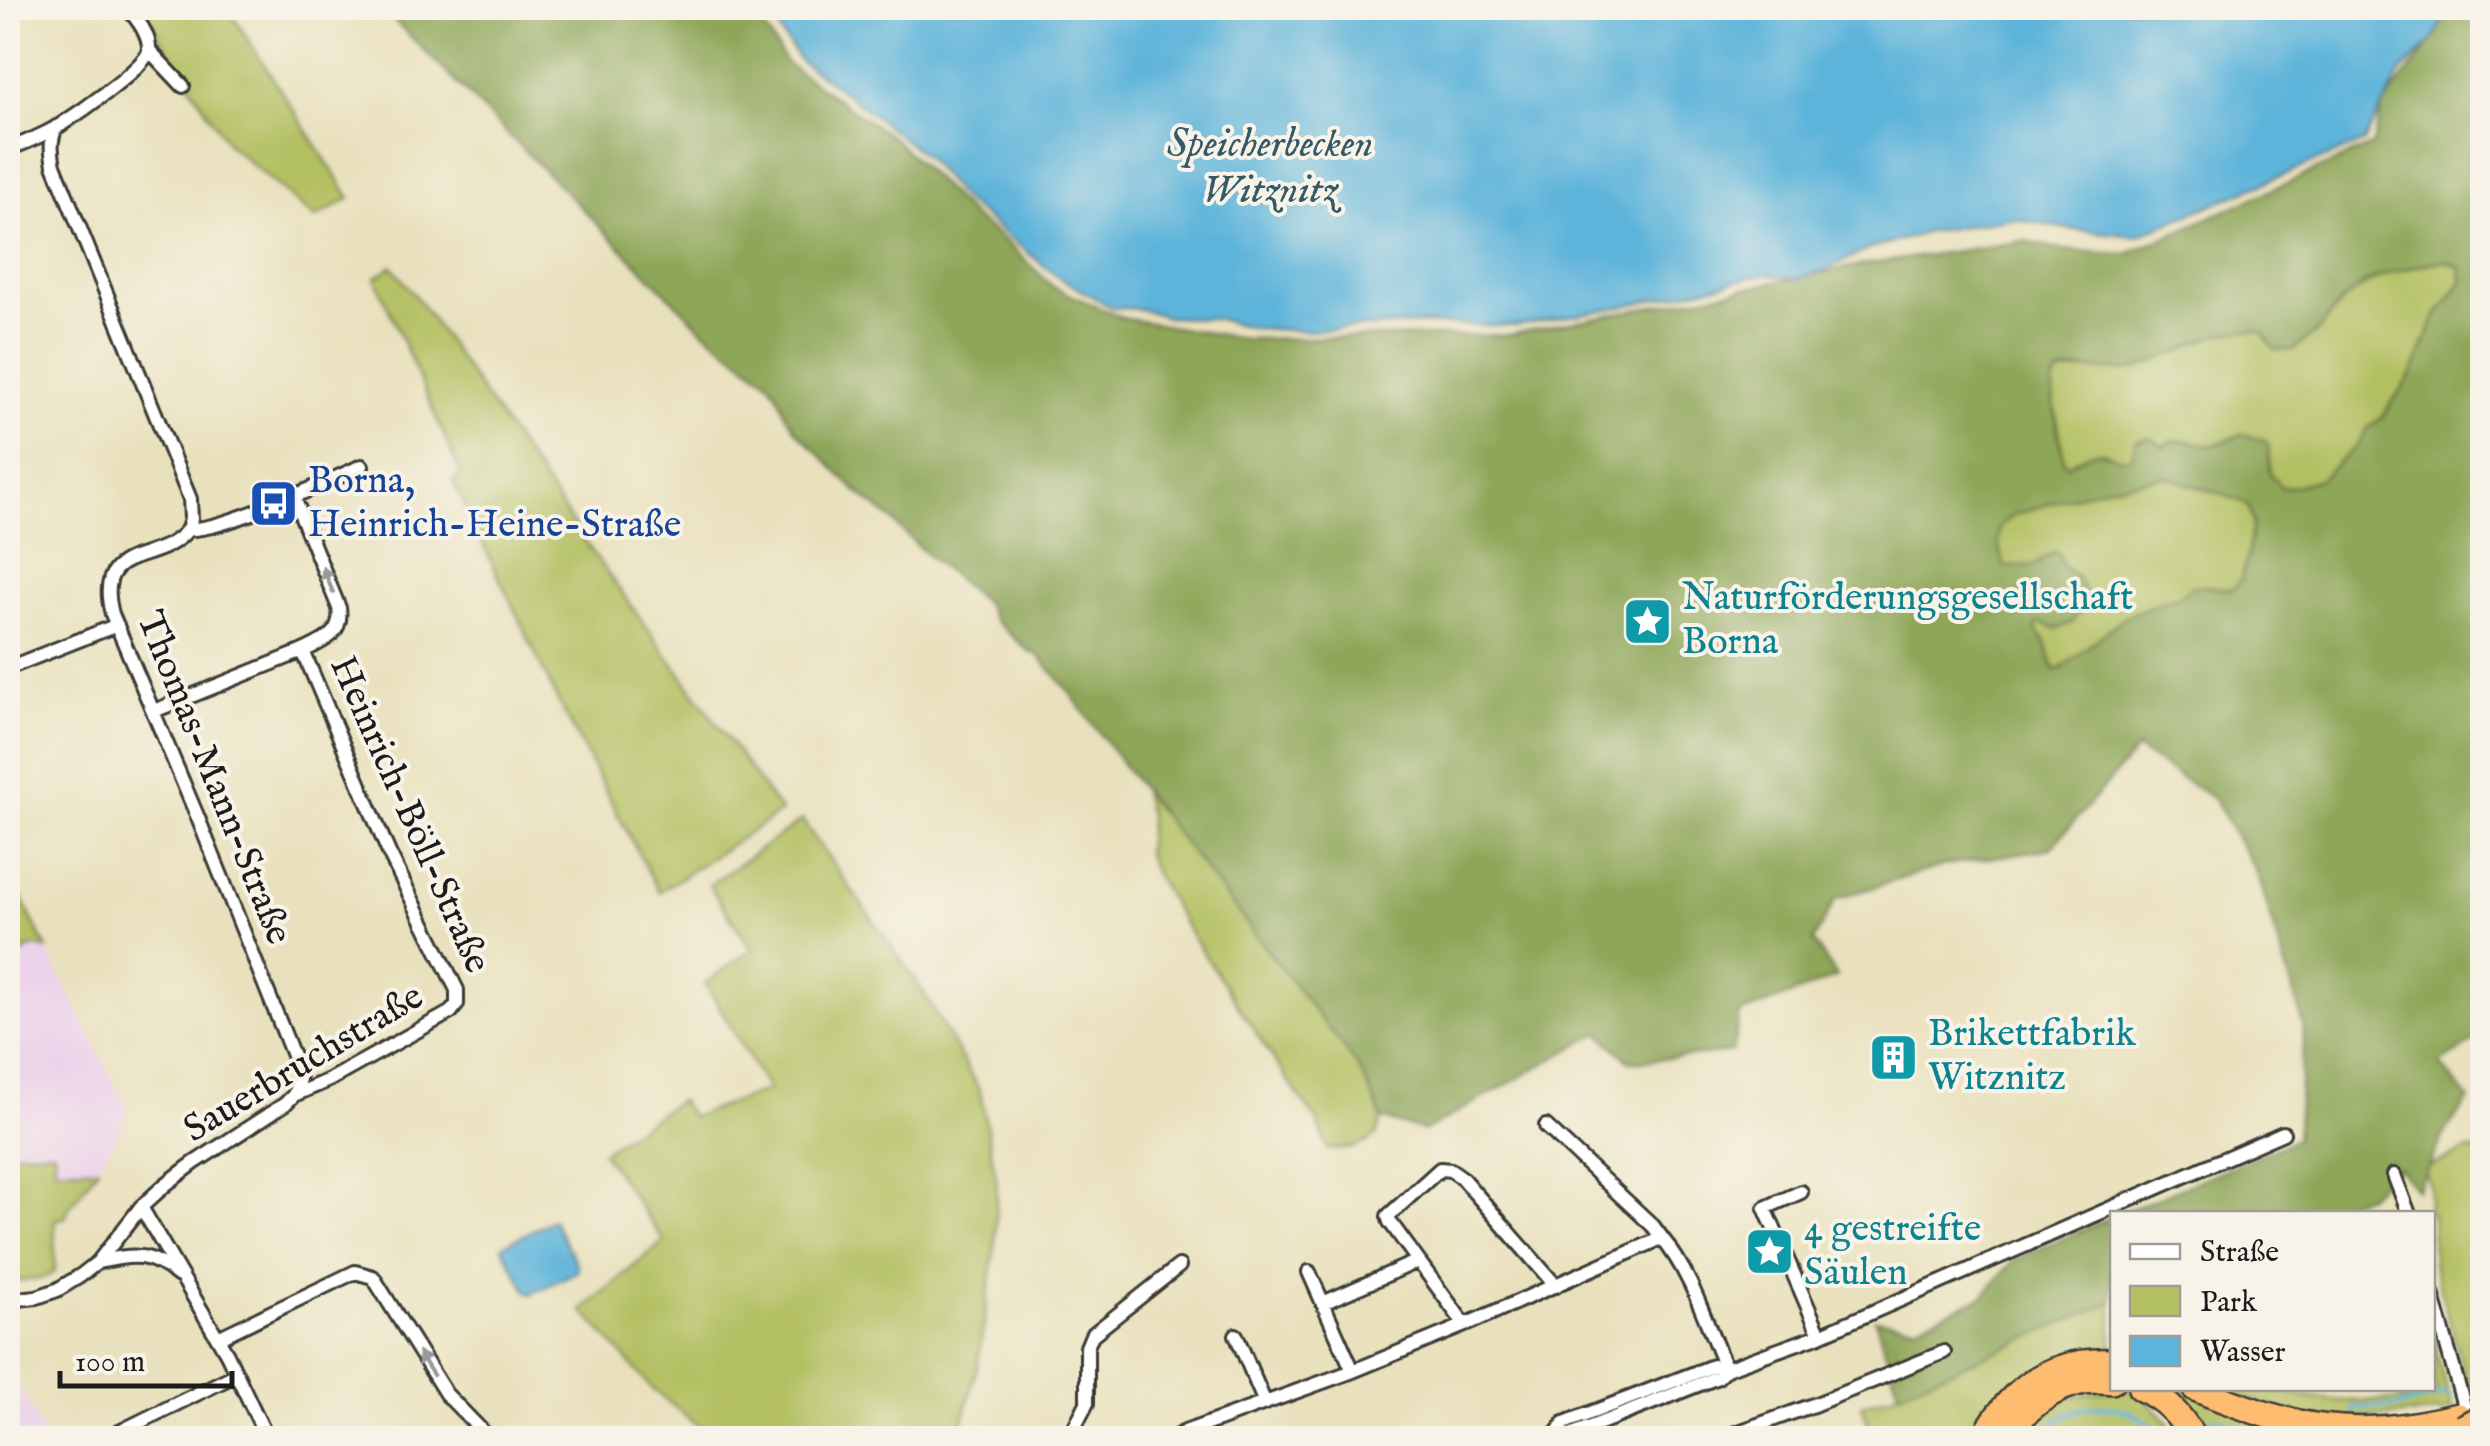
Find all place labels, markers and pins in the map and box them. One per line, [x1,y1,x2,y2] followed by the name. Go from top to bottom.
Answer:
[308,458,681,550] place label: Borna, Heinrich-Heine-Straße
[247,478,299,530] bus stop icon: Borna, Heinrich-Heine-Straße
[1682,575,2133,667] place label: Naturförderungsgesellschaft Borna
[1621,595,1673,647] place icon: Naturförderungsgesellschaft Borna
[1928,1011,2136,1103] place label: Brikettfabrik Witznitz
[1867,1031,1919,1083] building icon: Brikettfabrik Witznitz
[1804,1206,1981,1298] place label: 4 gestreifte Säulen
[1743,1226,1795,1278] place icon: 4 gestreifte Säulen

